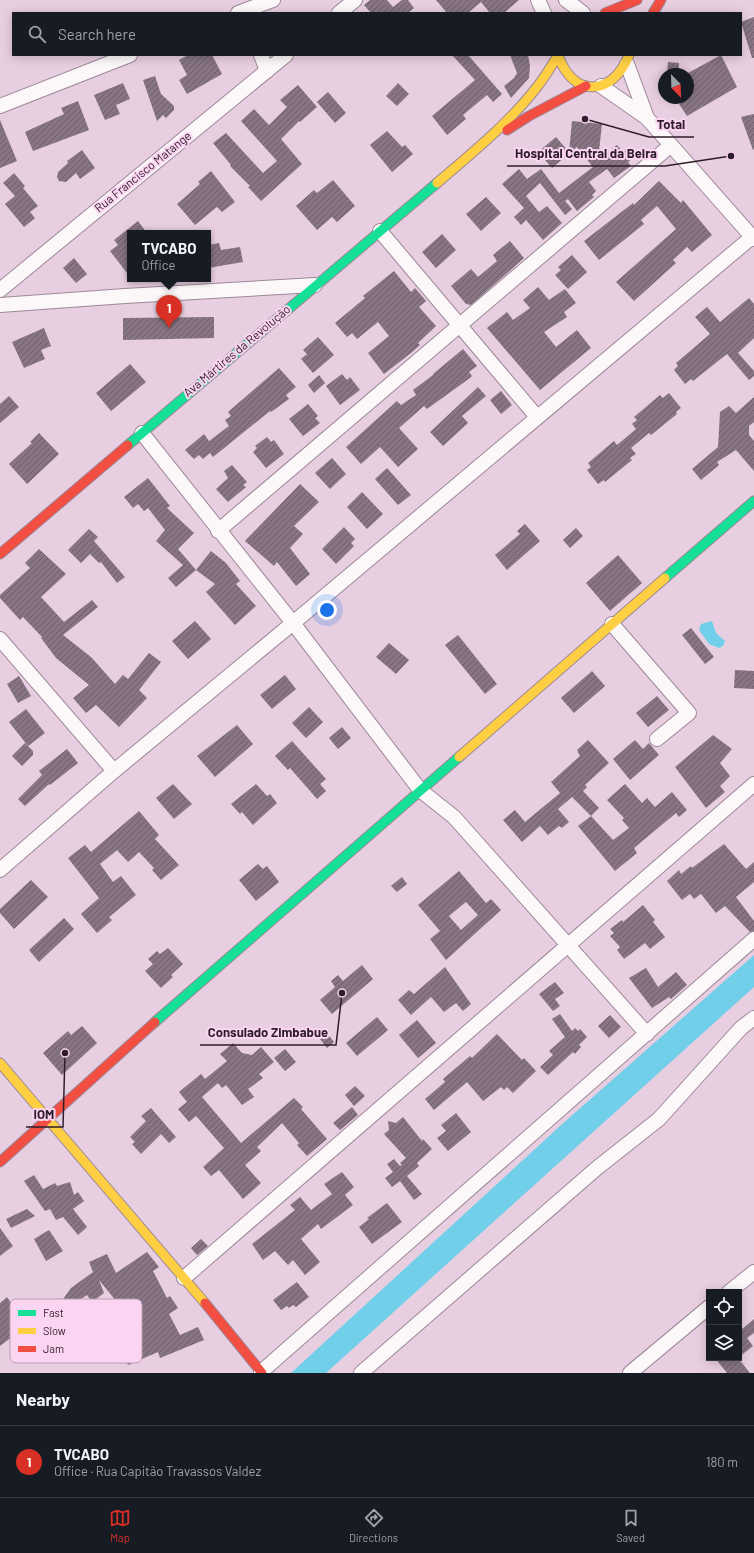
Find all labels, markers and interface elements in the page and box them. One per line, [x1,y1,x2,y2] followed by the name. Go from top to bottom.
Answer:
[12,12,742,56] search box
[26,23,48,45] icon: search
[58,25,136,43] text: Search here
[658,68,694,104] north arrow
[649,112,694,137] callout: Total
[657,116,685,132] text: Total
[91,128,194,215] street label: Rua Francisco Matange
[507,141,665,166] callout: Hospital Central da Beira
[515,145,657,161] text: Hospital Central da Beira
[127,230,211,282] popup
[141,239,197,257] text: TVCABO
[141,257,175,273] text: Office
[156,295,182,328] pin: 1
[180,301,293,399] street label: Ava Mártires da Revolução
[317,600,337,620] your location
[200,1020,336,1045] callout: Consulado Zimbabue
[208,1024,328,1040] text: Consulado Zimbabue
[26,1102,63,1127] callout: IOM
[34,1106,54,1122] text: IOM
[706,1289,742,1361] map controls
[706,1289,742,1325] button: locate
[10,1299,142,1363] legend
[43,1306,64,1319] text: Fast
[43,1324,66,1337] text: Slow
[706,1325,742,1361] button: layers
[43,1342,64,1355] text: Jam
[16,1389,70,1409] text: Nearby
[54,1445,109,1463] text: TVCABO
[27,1454,31,1470] text: 1
[706,1454,738,1470] text: 180 m
[54,1463,261,1479] text: Office · Rua Capitão Travassos Valdez
[109,1507,131,1544] tab: Map
[349,1507,398,1544] tab: Directions
[616,1507,645,1544] tab: Saved

